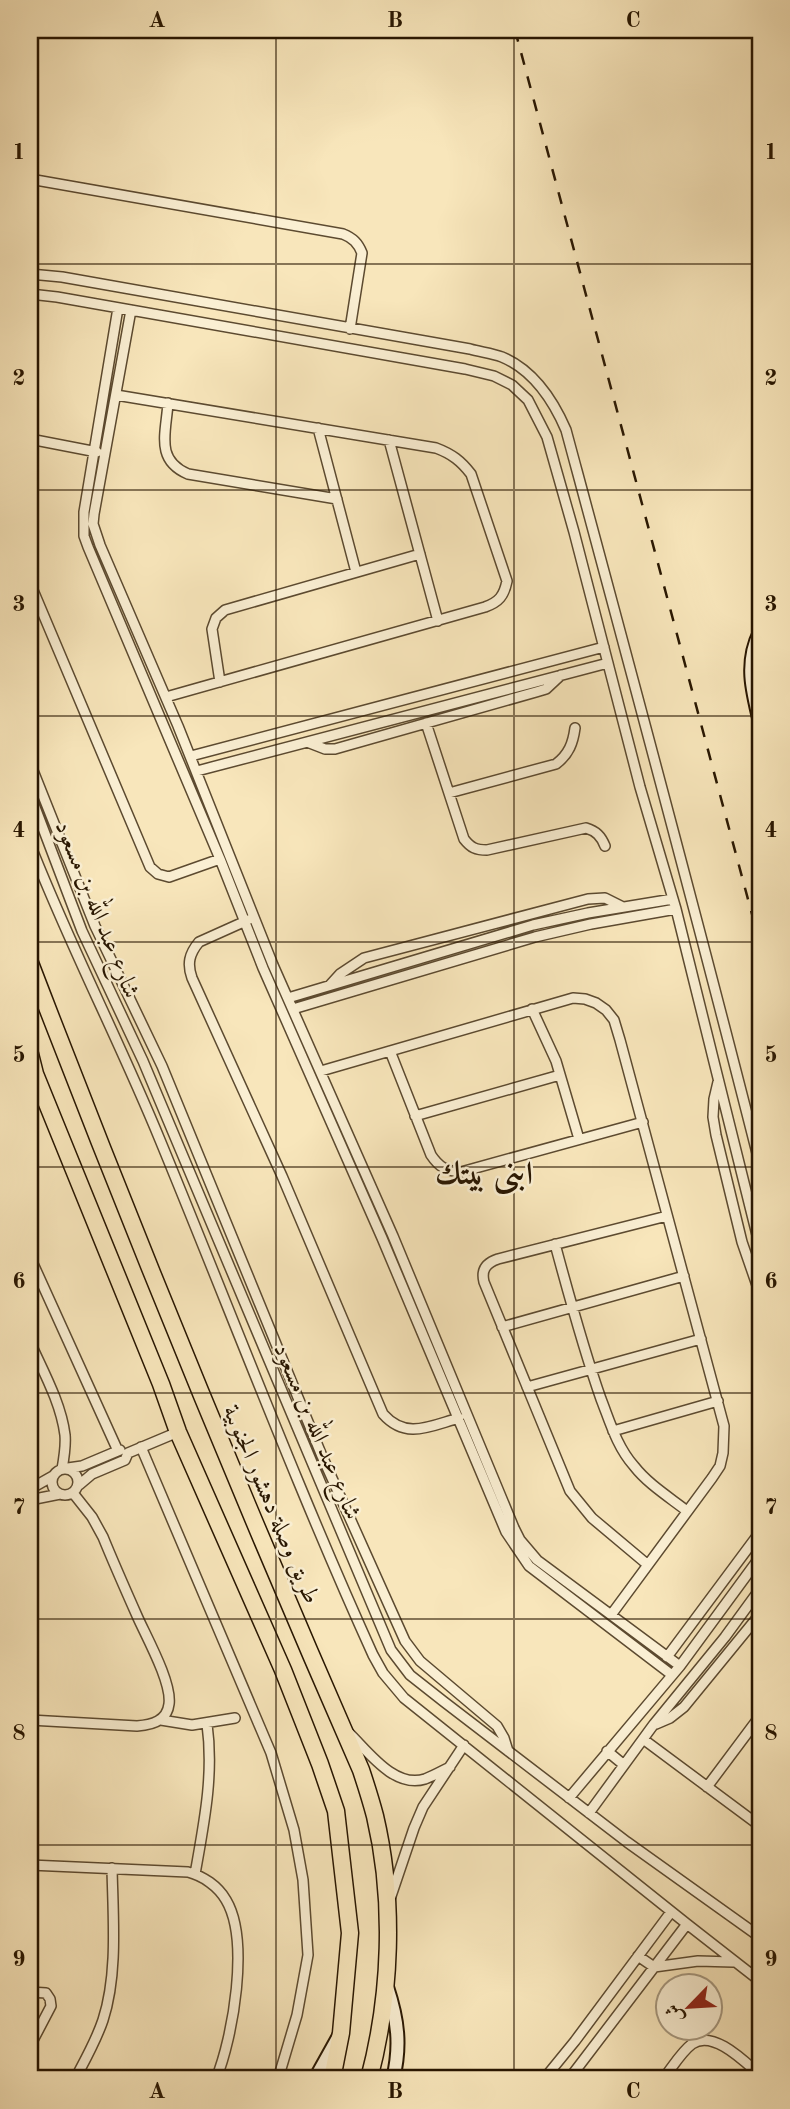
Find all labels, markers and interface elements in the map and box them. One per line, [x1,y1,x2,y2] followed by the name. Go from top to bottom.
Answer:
[148,9,166,32] text: A
[387,9,403,32] text: B
[625,9,641,32] text: C
[12,141,26,164] text: 1
[764,141,778,164] text: 1
[12,367,26,390] text: 2
[764,367,778,390] text: 2
[12,593,26,616] text: 3
[764,593,778,616] text: 3
[44,814,151,1004] street label: شارع عبد الله بن مسعود
[12,819,26,842] text: 4
[764,819,778,842] text: 4
[12,1044,26,1067] text: 5
[764,1044,778,1067] text: 5
[435,1160,533,1195] district label: ابنى بيتك
[12,1270,26,1293] text: 6
[764,1270,778,1293] text: 6
[263,1337,372,1526] street label: شارع عبد الله بن مسعود
[217,1402,323,1608] street label: طريق وصلة دهشور الجنوبية
[12,1496,26,1519] text: 7
[764,1496,778,1519] text: 7
[12,1722,26,1745] text: 8
[764,1722,778,1745] text: 8
[12,1948,26,1971] text: 9
[764,1948,778,1971] text: 9
[654,1972,724,2042] north arrow
[663,2001,688,2026] text: ش
[148,2080,166,2103] text: A
[387,2080,403,2103] text: B
[625,2080,641,2103] text: C

